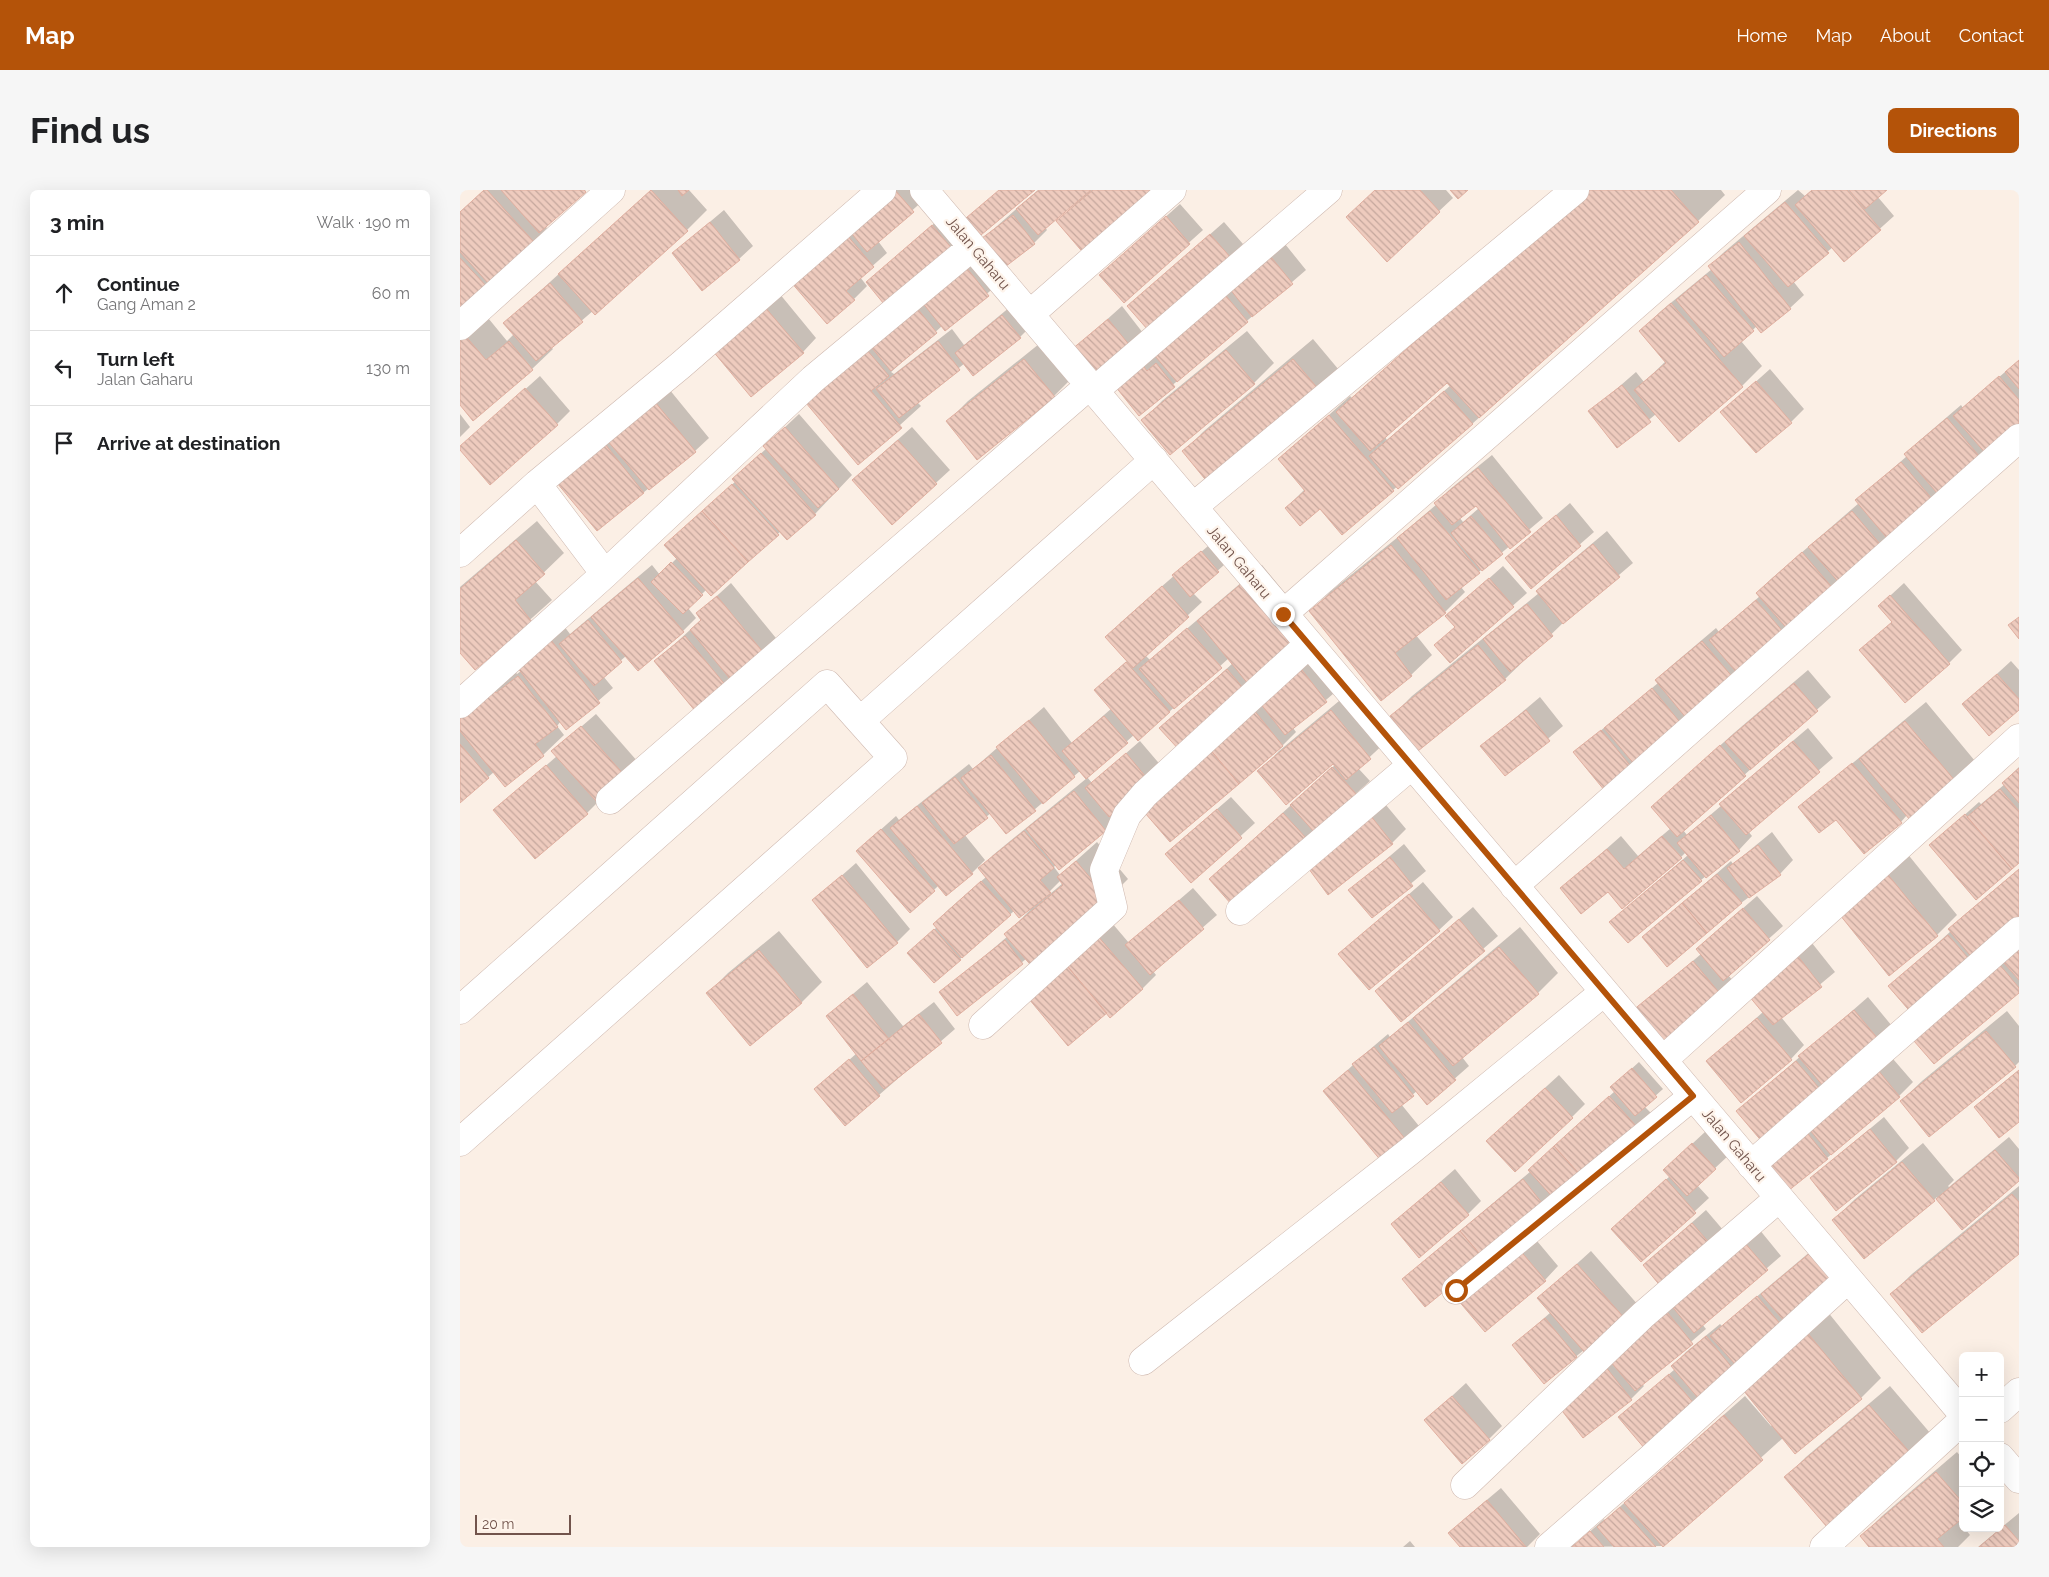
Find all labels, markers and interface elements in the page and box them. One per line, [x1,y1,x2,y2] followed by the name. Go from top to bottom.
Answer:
[25,21,75,50] text: Map
[1736,25,1787,46] text: Home
[1815,25,1852,46] text: Map
[1880,25,1931,46] text: About
[1959,25,2024,46] text: Contact
[1888,108,2019,153] button: Directions
[30,110,150,151] text: Find us
[50,210,104,235] text: 3 min
[317,213,410,232] text: Walk · 190 m
[942,213,1014,293] street label: Jalan Gaharu
[97,273,180,295] text: Continue
[50,279,78,307] icon: ahead
[372,284,410,303] text: 60 m
[97,295,196,314] text: Gang Aman 2
[97,348,174,370] text: Turn left
[50,354,78,382] icon: left
[366,359,410,378] text: 130 m
[97,370,193,389] text: Jalan Gaharu
[50,429,78,457] icon: arrive
[97,432,281,454] text: Arrive at destination
[1203,522,1275,602] street label: Jalan Gaharu
[1272,603,1295,626] route end
[1698,1105,1770,1185] street label: Jalan Gaharu
[1445,1279,1468,1302] route start
[1959,1352,2004,1532] map controls
[1959,1352,2004,1397] button: +
[1959,1397,2004,1442] button: −
[1959,1442,2004,1487] button: locate
[1959,1487,2004,1532] button: layers
[475,1512,571,1535] scale bar
[482,1516,514,1532] text: 20 m

